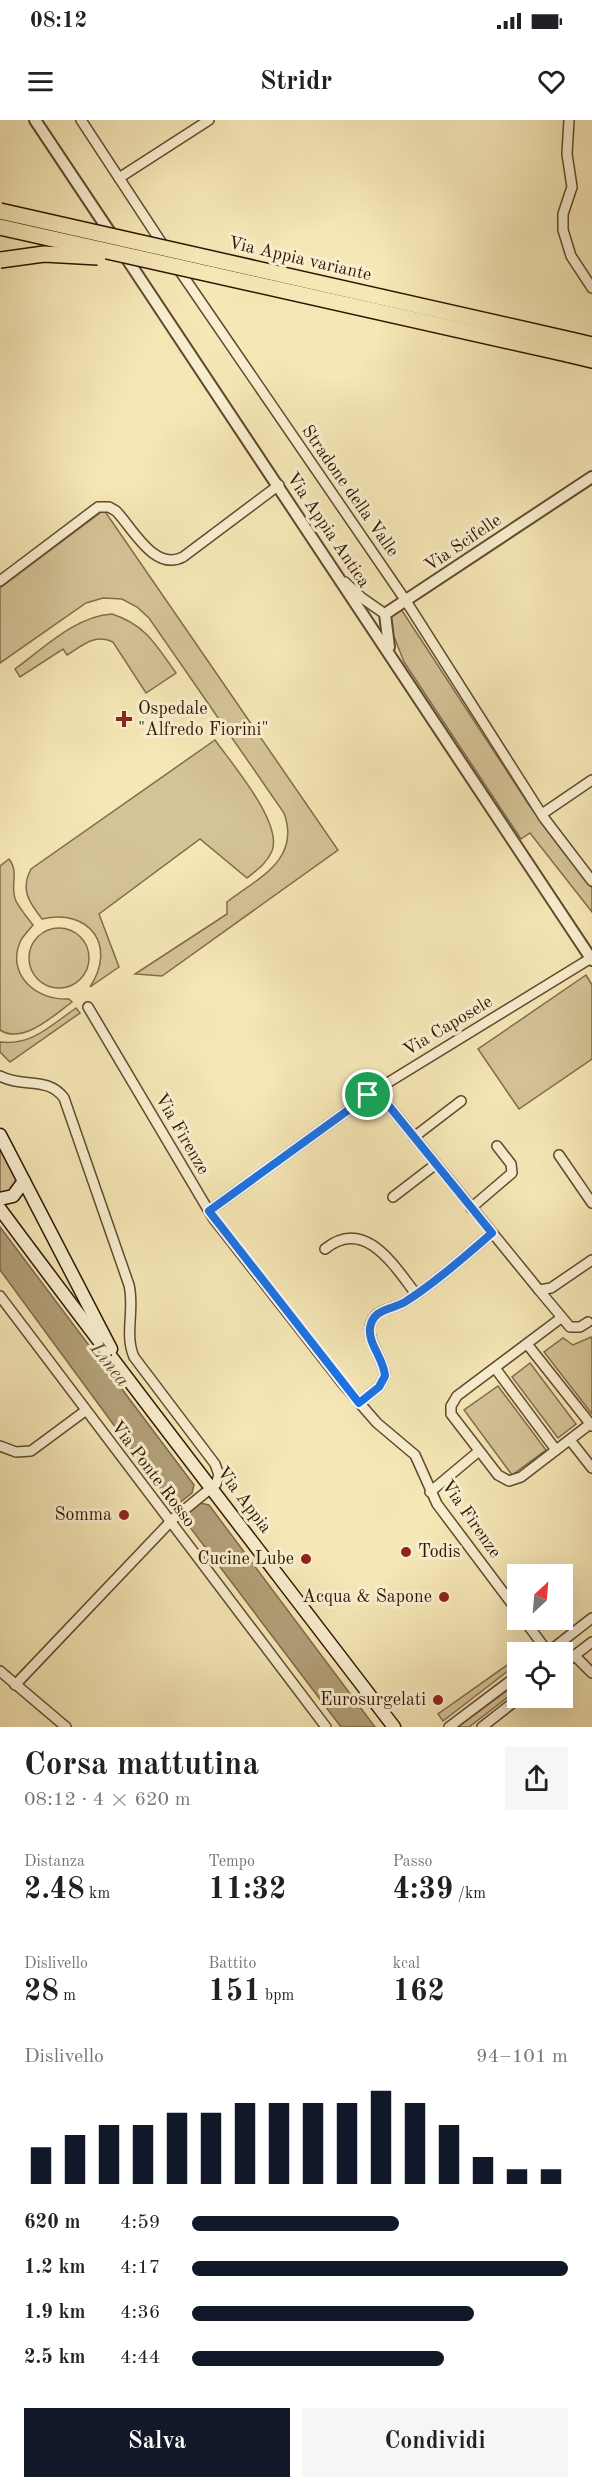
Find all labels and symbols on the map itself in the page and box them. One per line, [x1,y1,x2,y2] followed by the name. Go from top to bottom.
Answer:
[227,234,373,284] street label: Via Appia variante
[298,422,402,560] street label: Stradone della Valle
[283,469,373,591] street label: Via Appia Antica
[421,511,505,575] street label: Via Scifelle
[138,700,269,739] place label: Ospedale "Alfredo Fiorini"
[115,710,133,728] marker: Ospedale "Alfredo Fiorini"
[400,992,496,1060] street label: Via Caposele
[342,1069,393,1120] pin
[152,1090,212,1178] street label: Via Firenze
[85,1338,133,1391] water label: Linea
[107,1418,199,1531] street label: Via Ponte Rosso
[213,1463,275,1537] street label: Via Appia
[438,1477,504,1561] street label: Via Firenze
[54,1506,112,1524] place label: Somma
[117,1508,131,1522] marker: Somma
[418,1543,461,1561] place label: Todis
[399,1545,413,1559] marker: Todis
[197,1550,294,1568] place label: Cucine Lube
[299,1552,313,1566] marker: Cucine Lube
[507,1564,573,1630] north arrow
[302,1588,432,1606] place label: Acqua & Sapone
[437,1590,451,1604] marker: Acqua & Sapone
[320,1691,426,1709] place label: Eurosurgelati
[431,1693,445,1707] marker: Eurosurgelati

